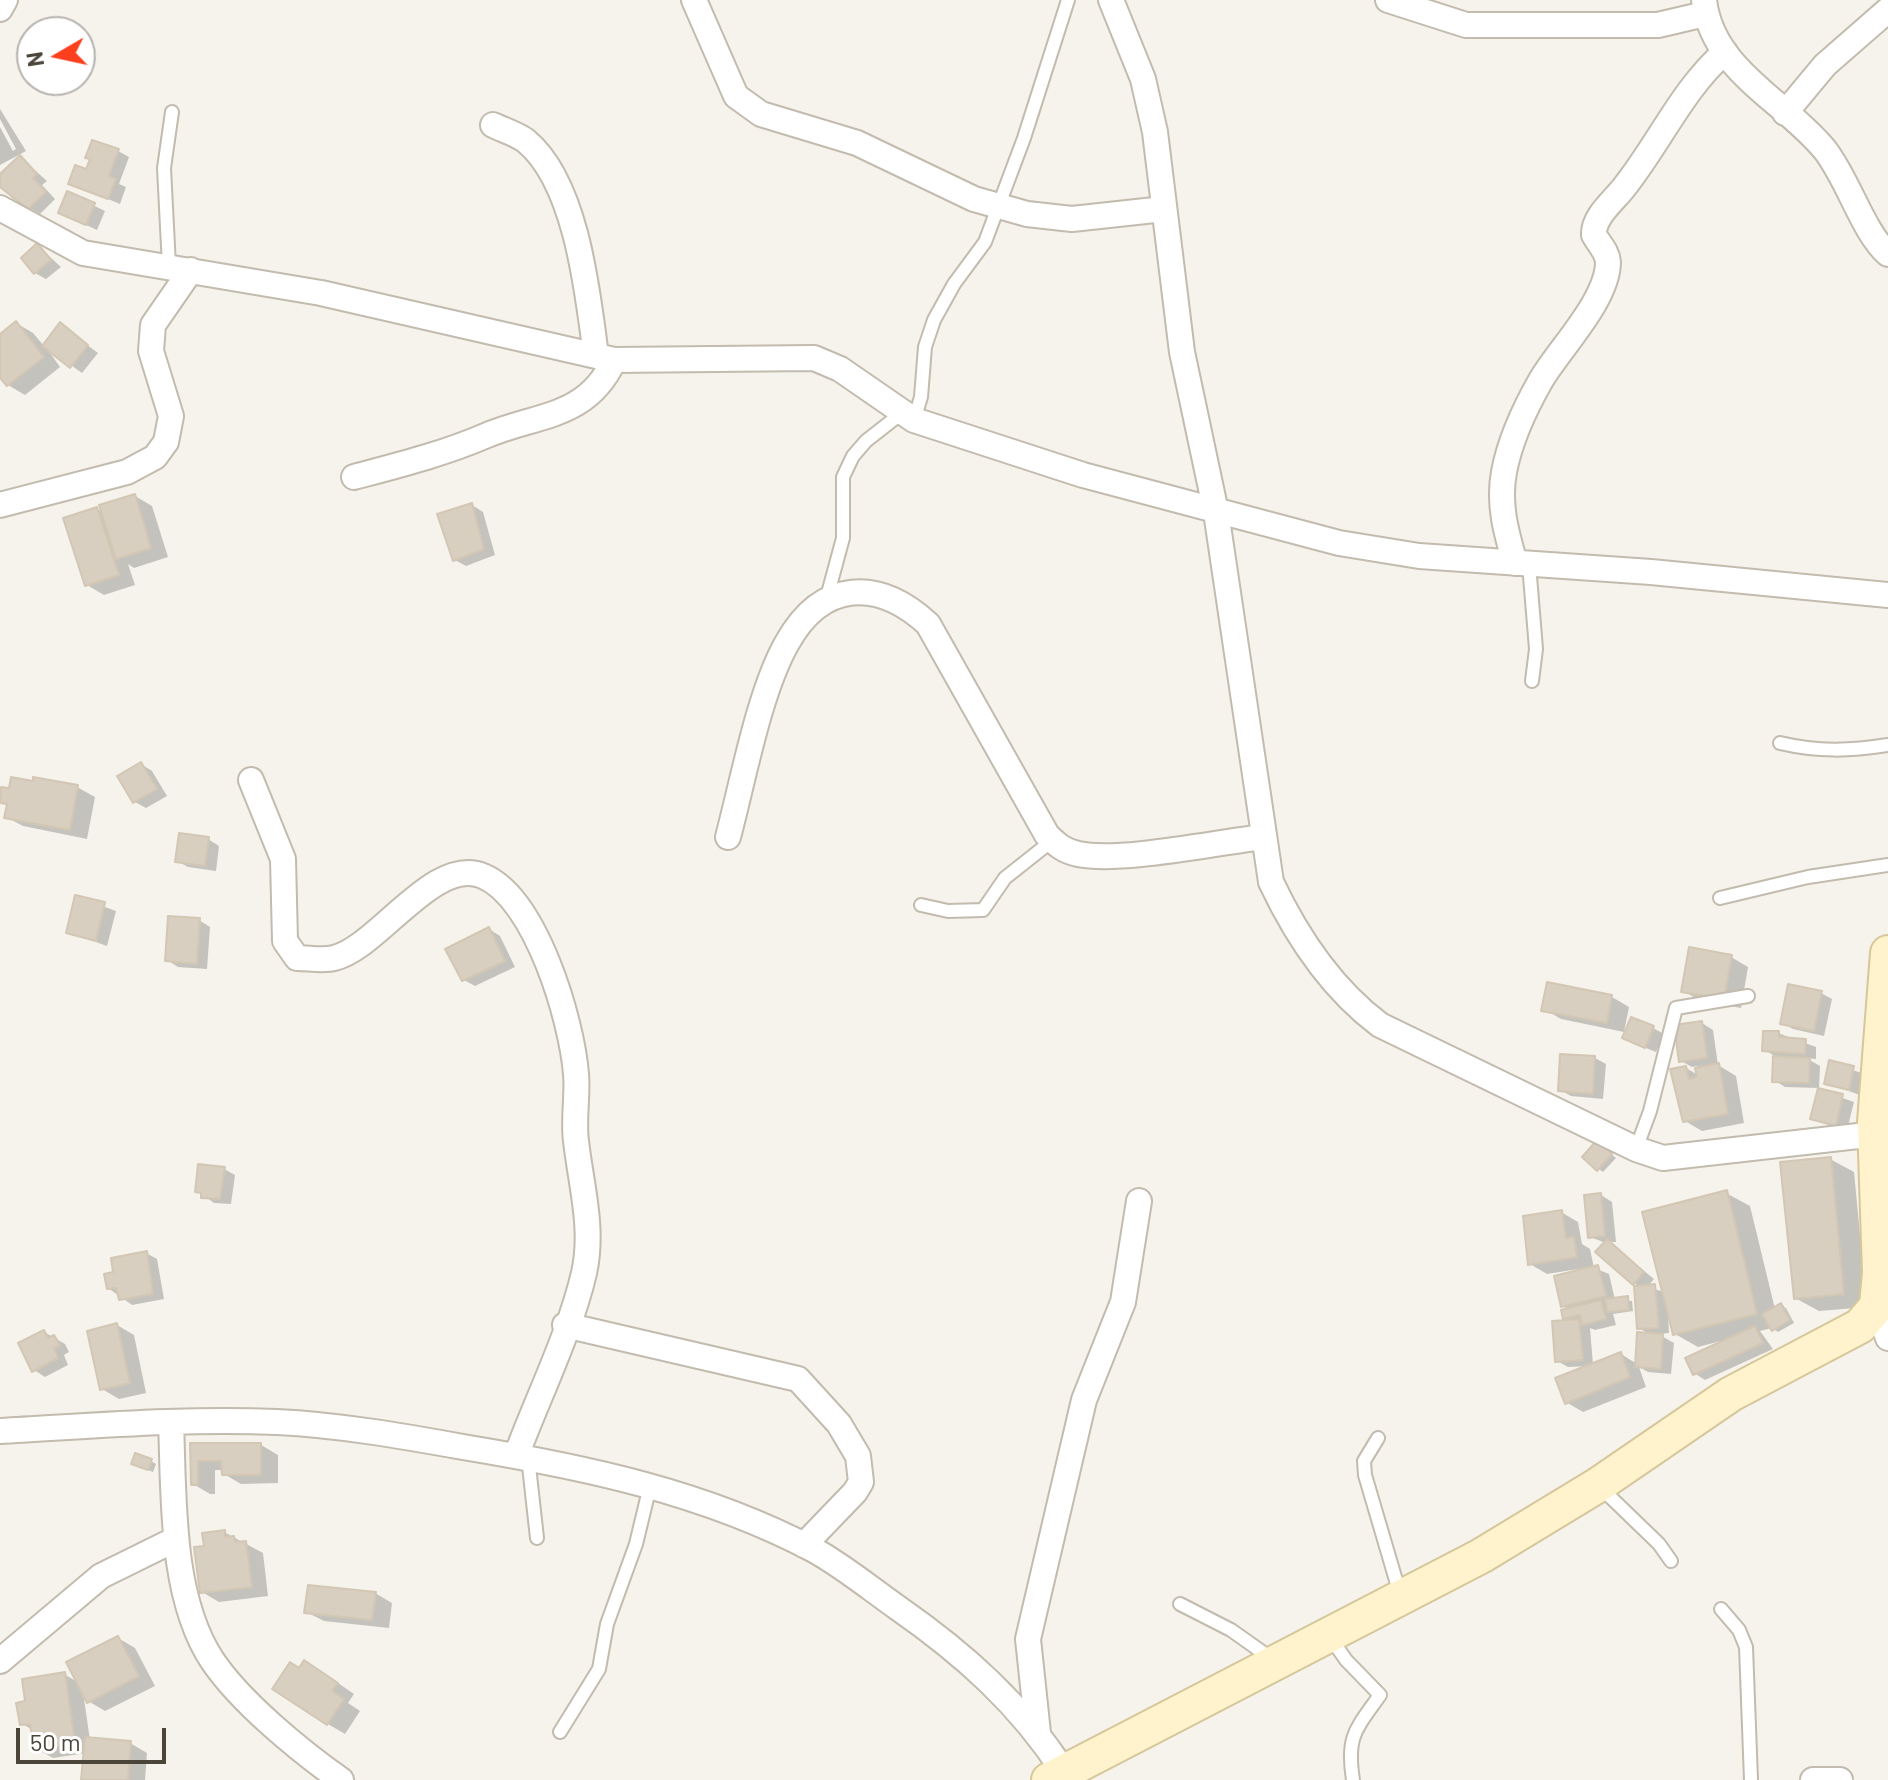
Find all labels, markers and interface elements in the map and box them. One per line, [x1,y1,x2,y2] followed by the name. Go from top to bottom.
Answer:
[16,16,96,96] north arrow
[20,50,48,69] text: N
[20,1712,170,1762] scale bar
[30,1727,81,1756] text: 50 m

